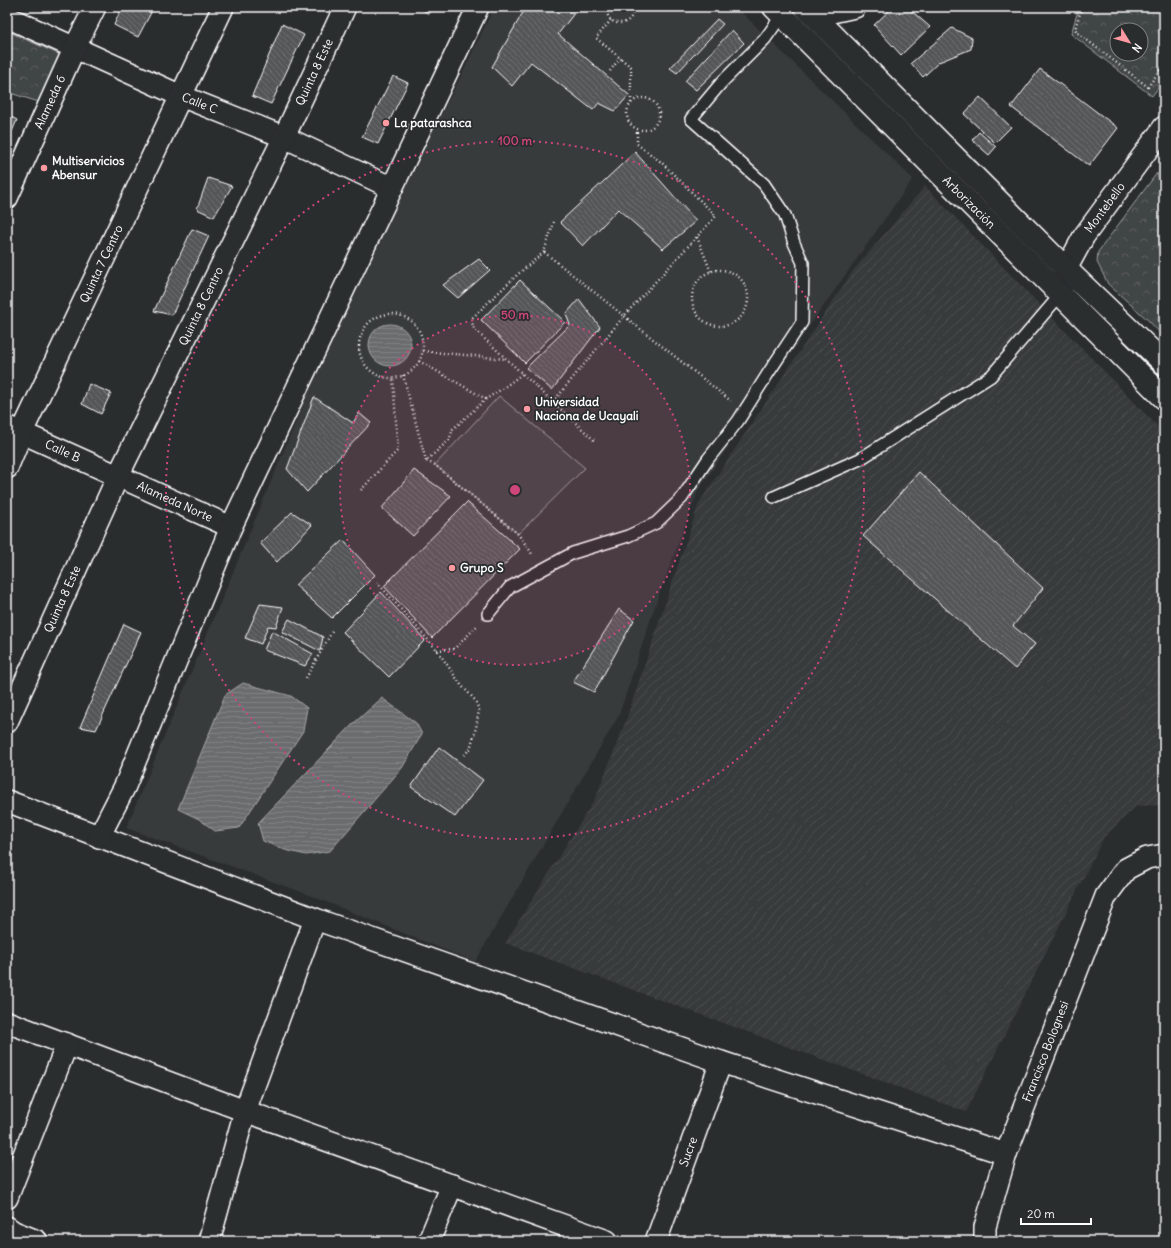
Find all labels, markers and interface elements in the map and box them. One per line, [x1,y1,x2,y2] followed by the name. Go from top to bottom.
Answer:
[1109,22,1149,62] north arrow
[292,36,336,108] street label: Quinta 8 Este
[1129,41,1145,55] text: N
[31,72,68,132] street label: Alameda 6
[180,89,220,117] street label: Calle C
[394,115,472,131] place label: La patarashca
[381,118,391,128] marker: La patarashca
[498,133,532,148] text: 100 m
[52,153,125,182] place label: Multiservicios Abensur
[39,163,49,173] marker: Multiservicios Abensur
[940,172,999,232] street label: Arborización
[1081,179,1128,236] street label: Montebello
[76,222,126,305] street label: Quinta 7 Centro
[175,264,226,348] street label: Quinta 8 Centro
[501,307,530,322] text: 50 m
[535,394,639,424] place label: Universidad Naciona de Ucayali
[522,404,532,414] marker: Universidad Naciona de Ucayali
[43,436,83,465] street label: Calle B
[135,478,215,525] street label: Alameda Norte
[508,483,522,497] centre of rings
[460,560,504,576] place label: Grupo S
[40,563,84,635] street label: Quinta 8 Este
[447,563,457,573] marker: Grupo S
[1019,999,1072,1104] street label: Francisco Bolognesi
[676,1135,700,1169] street label: Sucre
[1021,1200,1091,1226] scale bar
[1027,1206,1055,1221] text: 20 m

